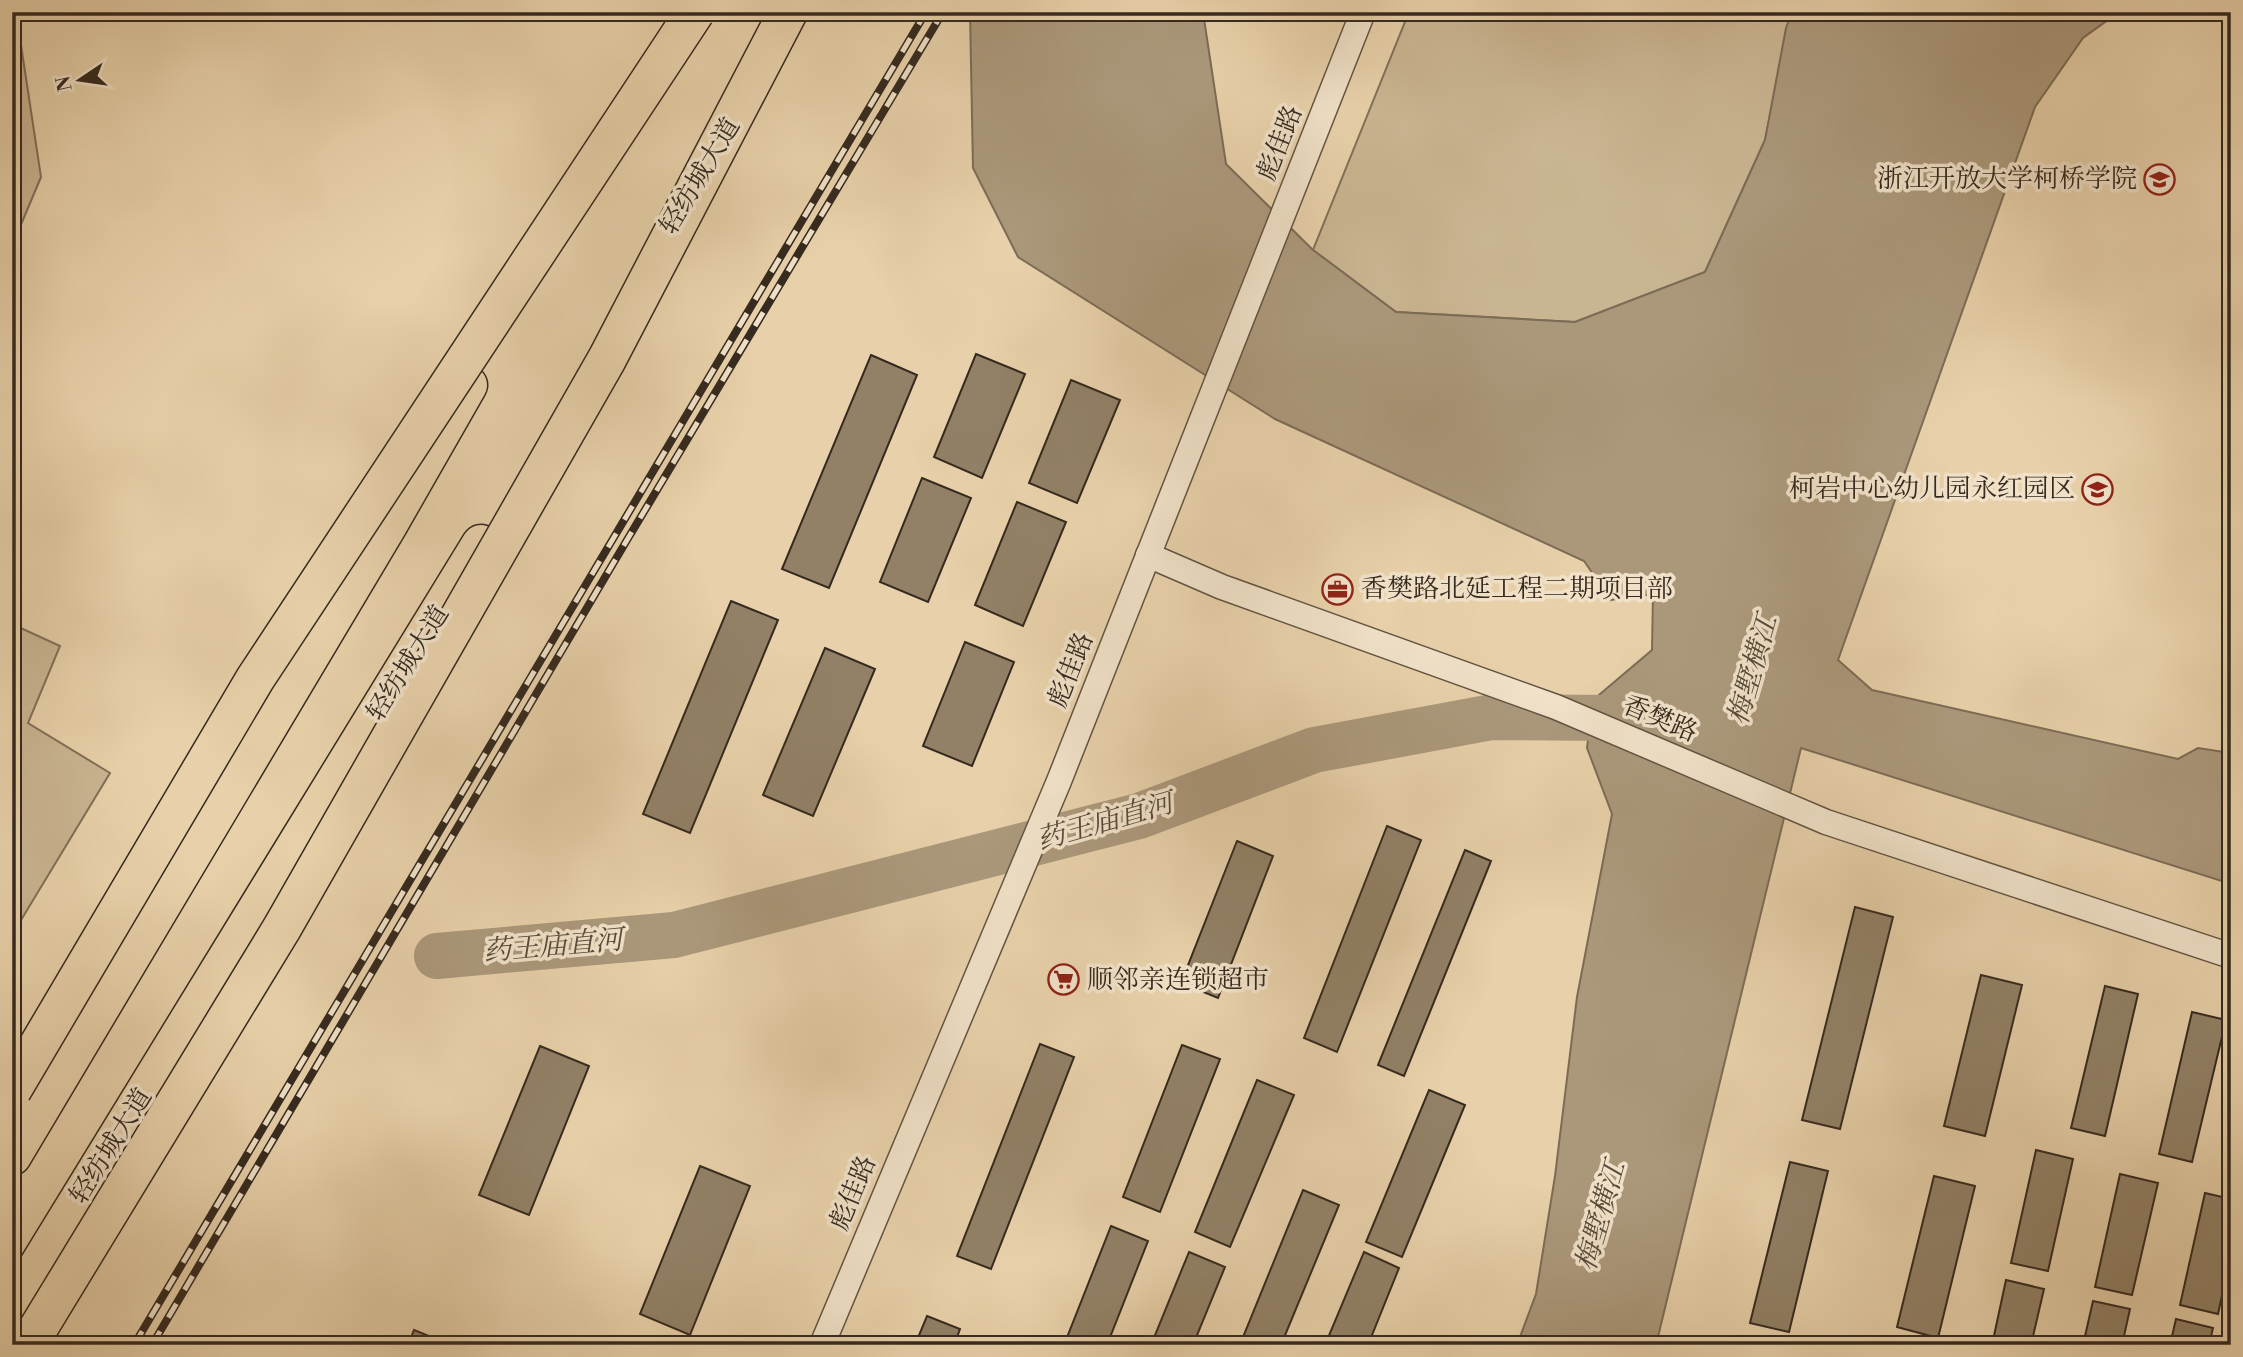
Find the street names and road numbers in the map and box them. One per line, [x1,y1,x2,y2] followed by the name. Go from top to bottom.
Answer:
[1251,101,1309,185] street label: 彪佳路
[653,112,747,240] street label: 轻纺城大道
[360,599,456,727] street label: 轻纺城大道
[1042,628,1100,712] street label: 彪佳路
[1618,689,1702,749] street label: 香樊路
[63,1082,159,1210] street label: 轻纺城大道
[823,1151,883,1235] street label: 彪佳路

